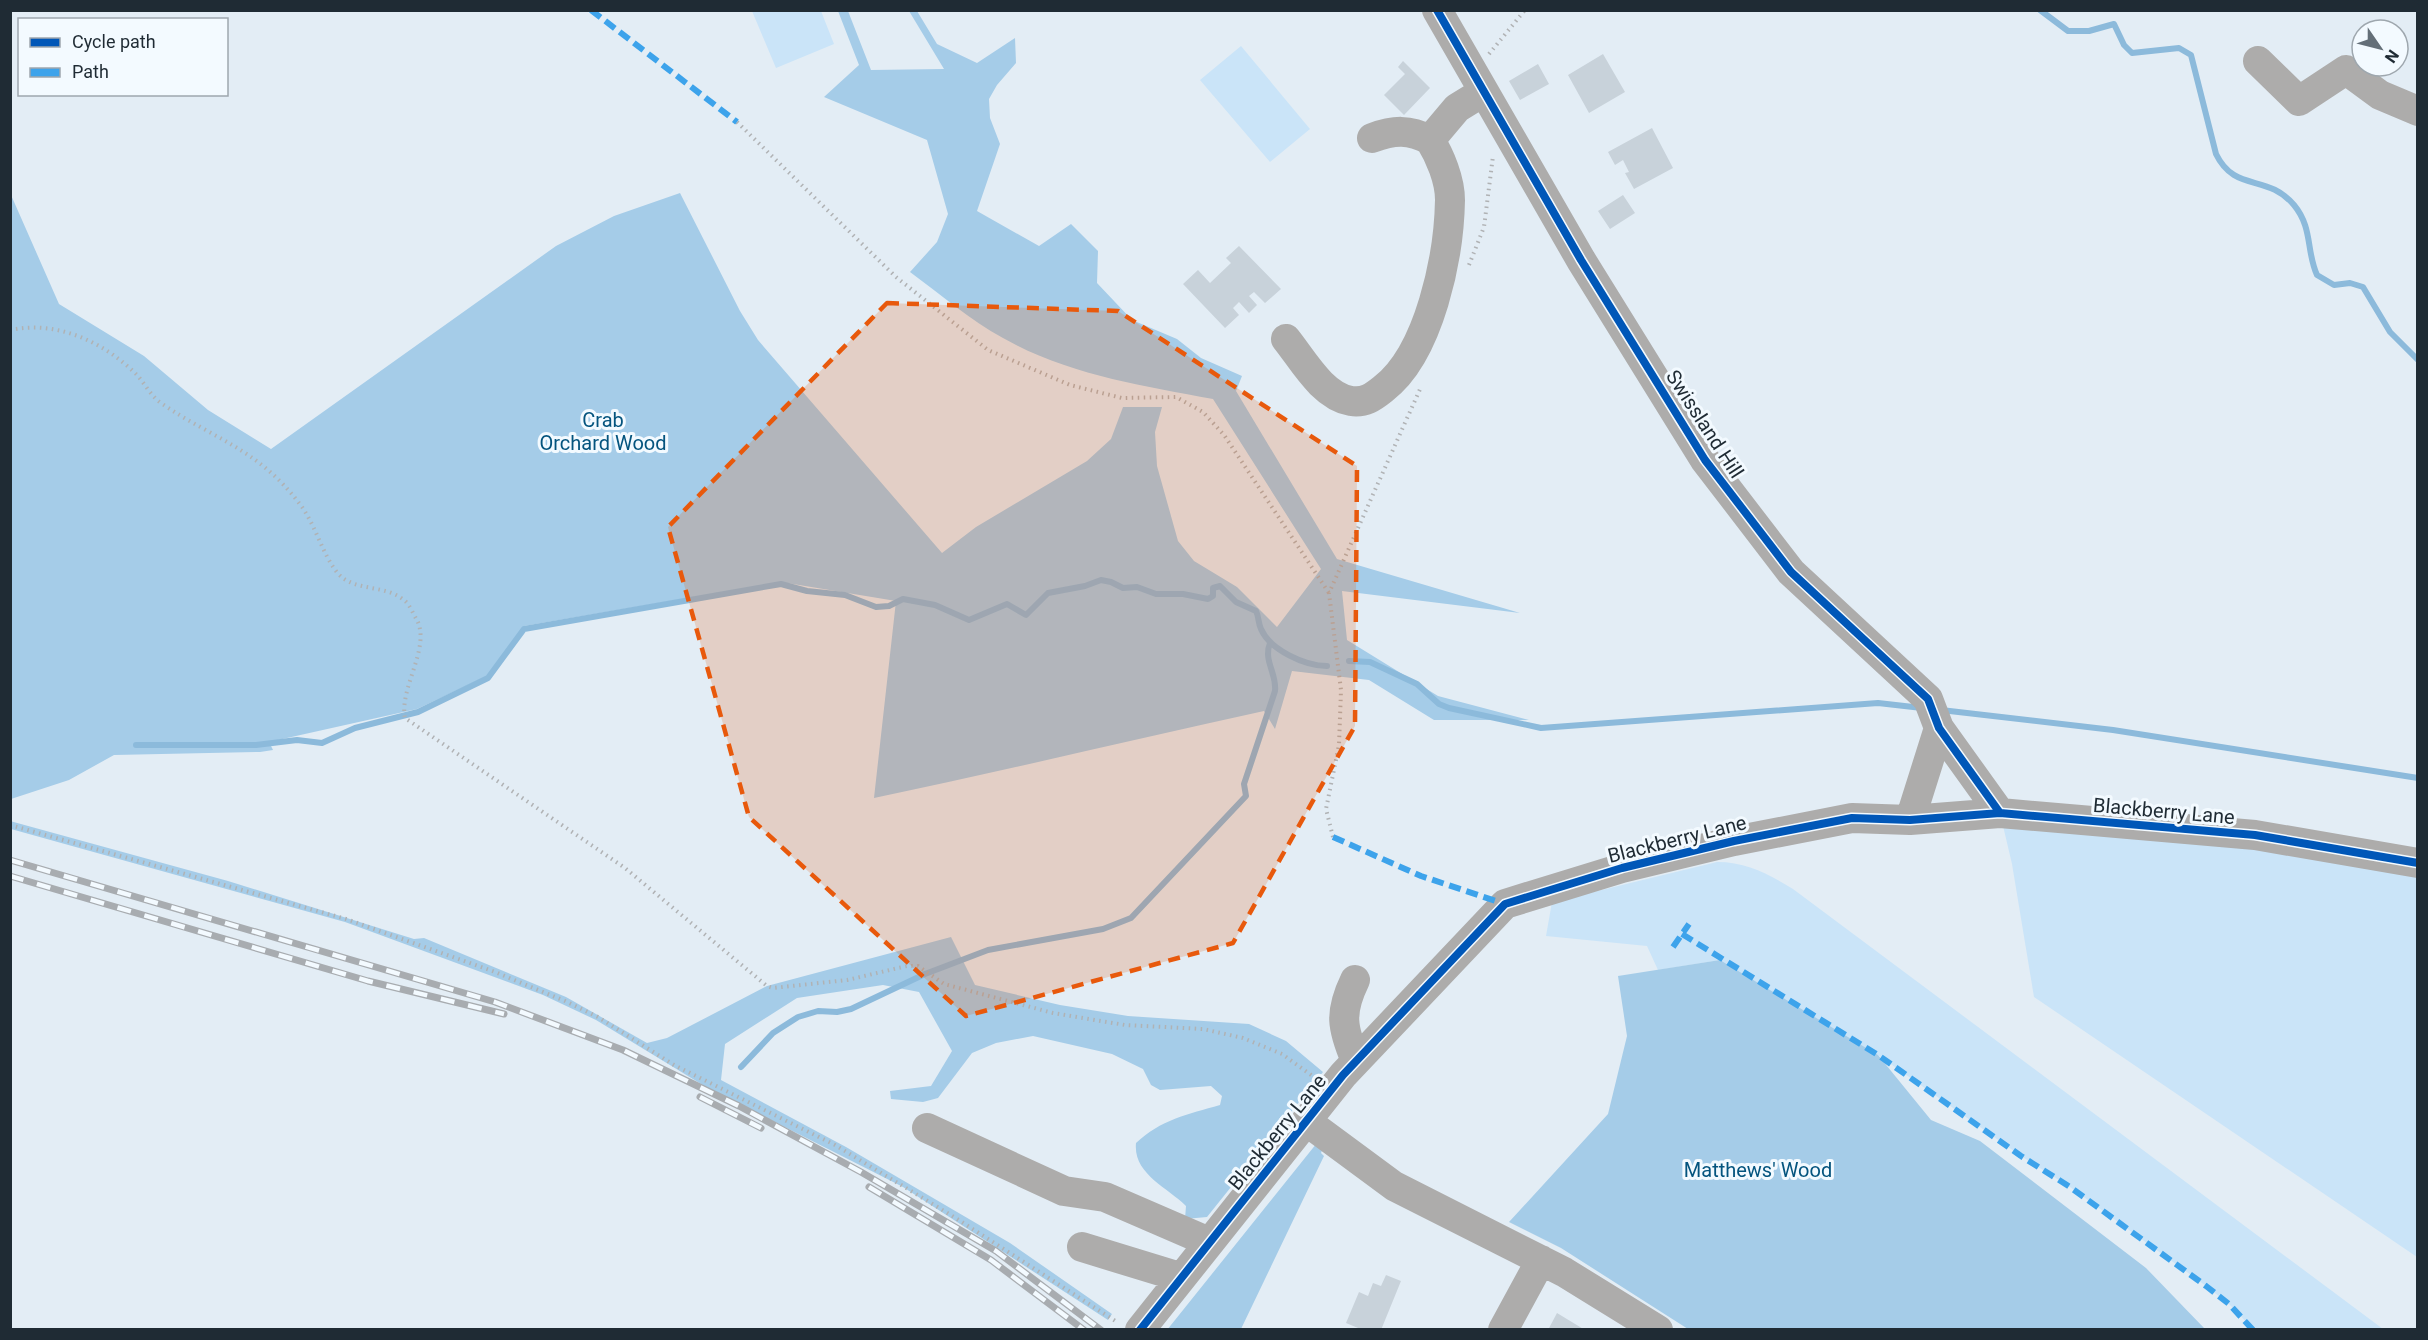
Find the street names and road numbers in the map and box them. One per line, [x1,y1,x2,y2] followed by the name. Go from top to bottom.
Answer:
[1661,365,1749,483] street label: Swissland Hill
[2092,793,2236,829] street label: Blackberry Lane
[1605,810,1749,868] street label: Blackberry Lane
[1223,1069,1331,1195] street label: Blackberry Lane

